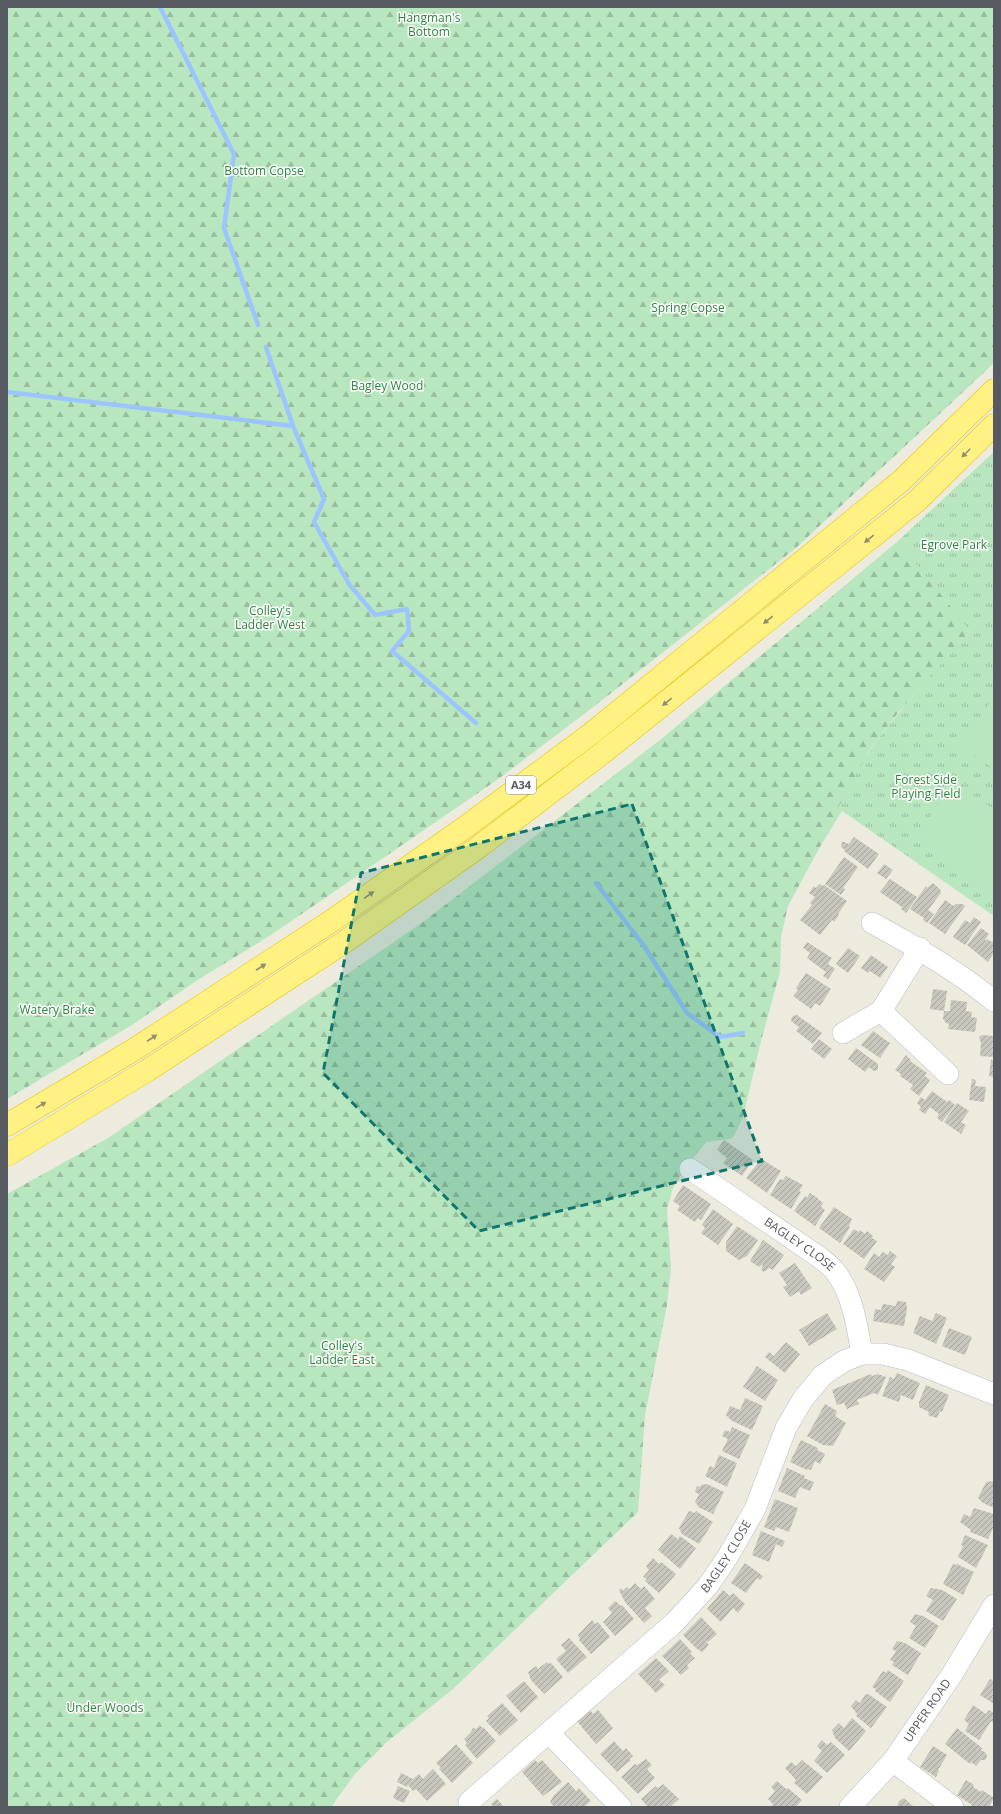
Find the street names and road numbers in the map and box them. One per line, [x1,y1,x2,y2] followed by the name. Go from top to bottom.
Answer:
[506,776,536,794] road number: A34
[761,1213,839,1275] street label: BAGLEY CLOSE
[697,1517,755,1597] street label: BAGLEY CLOSE
[899,1675,955,1745] street label: UPPER ROAD

